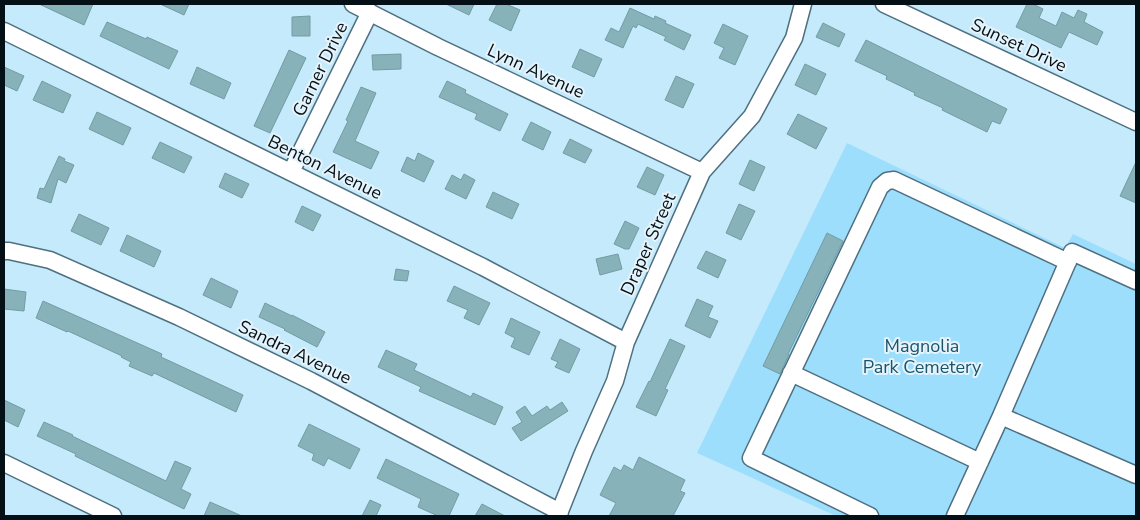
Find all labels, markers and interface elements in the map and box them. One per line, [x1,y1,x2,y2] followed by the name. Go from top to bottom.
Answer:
[967,12,1071,78] street label: Sunset Drive
[287,18,353,120] street label: Garner Drive
[484,38,588,104] street label: Lynn Avenue
[264,129,386,205] street label: Benton Avenue
[615,188,682,299] street label: Draper Street
[234,314,356,390] street label: Sandra Avenue
[863,334,982,379] park label: Magnolia Park Cemetery

